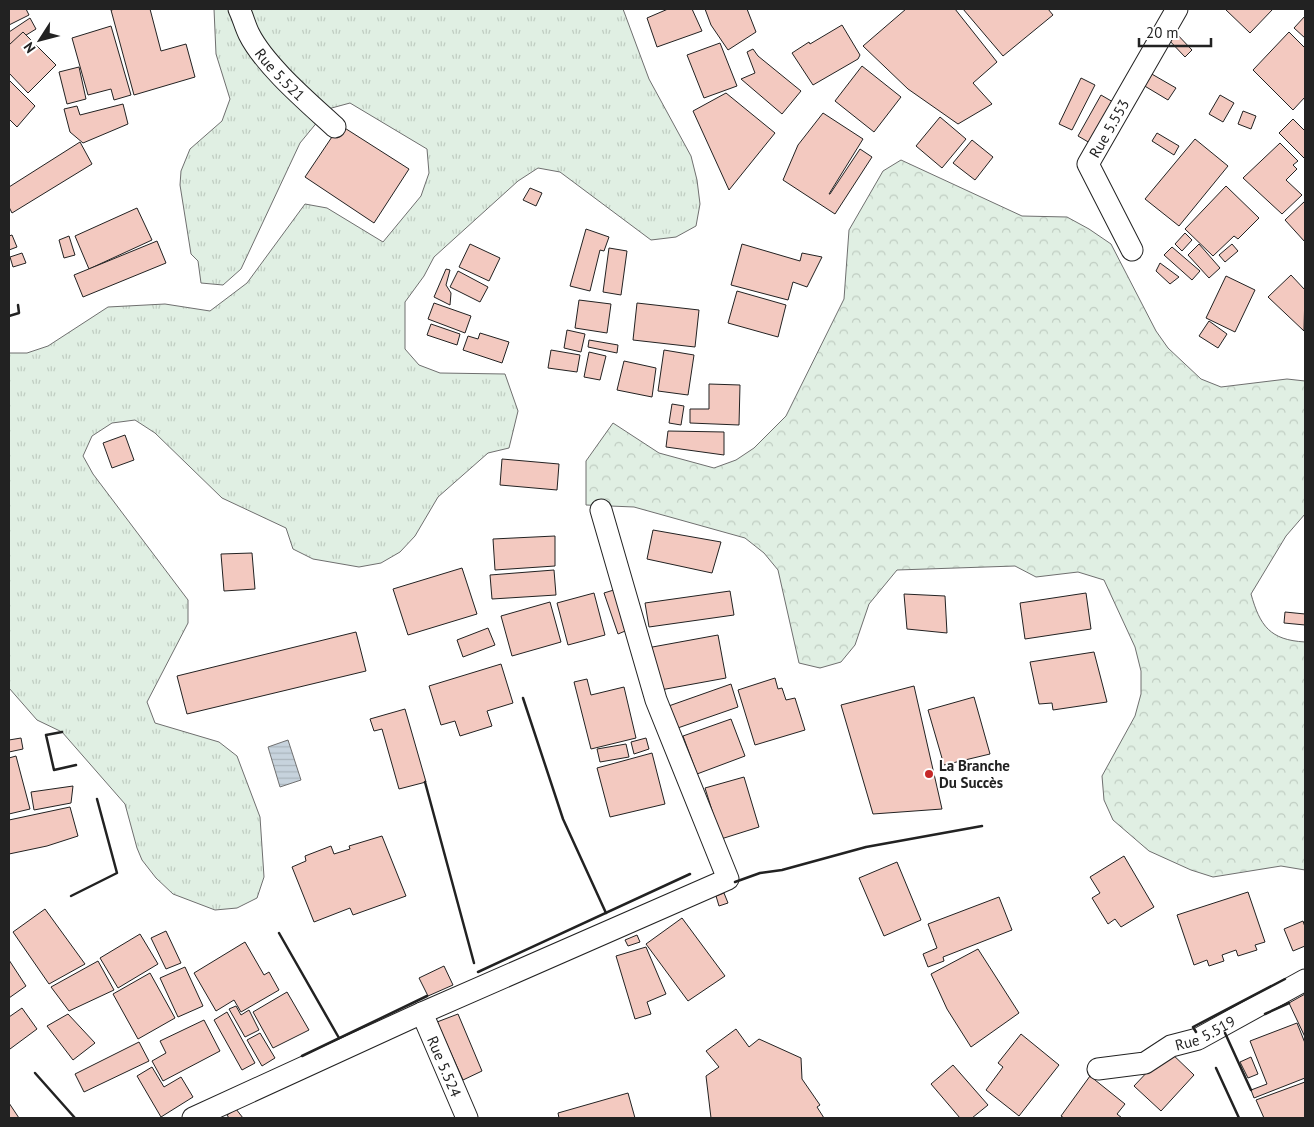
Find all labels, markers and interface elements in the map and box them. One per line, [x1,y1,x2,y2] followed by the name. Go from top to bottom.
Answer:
[15,15,65,65] north arrow
[1139,15,1212,47] scale bar
[1146,23,1179,42] text: 20 m
[19,39,39,57] text: N
[251,44,309,104] street label: Rue 5.521
[1084,95,1133,161] street label: Rue 5.553
[939,756,1010,792] place label: La Branche Du Succès
[923,768,935,780] marker: La Branche Du Succès
[1173,1011,1238,1054] street label: Rue 5.519
[423,1033,466,1100] street label: Rue 5.524

